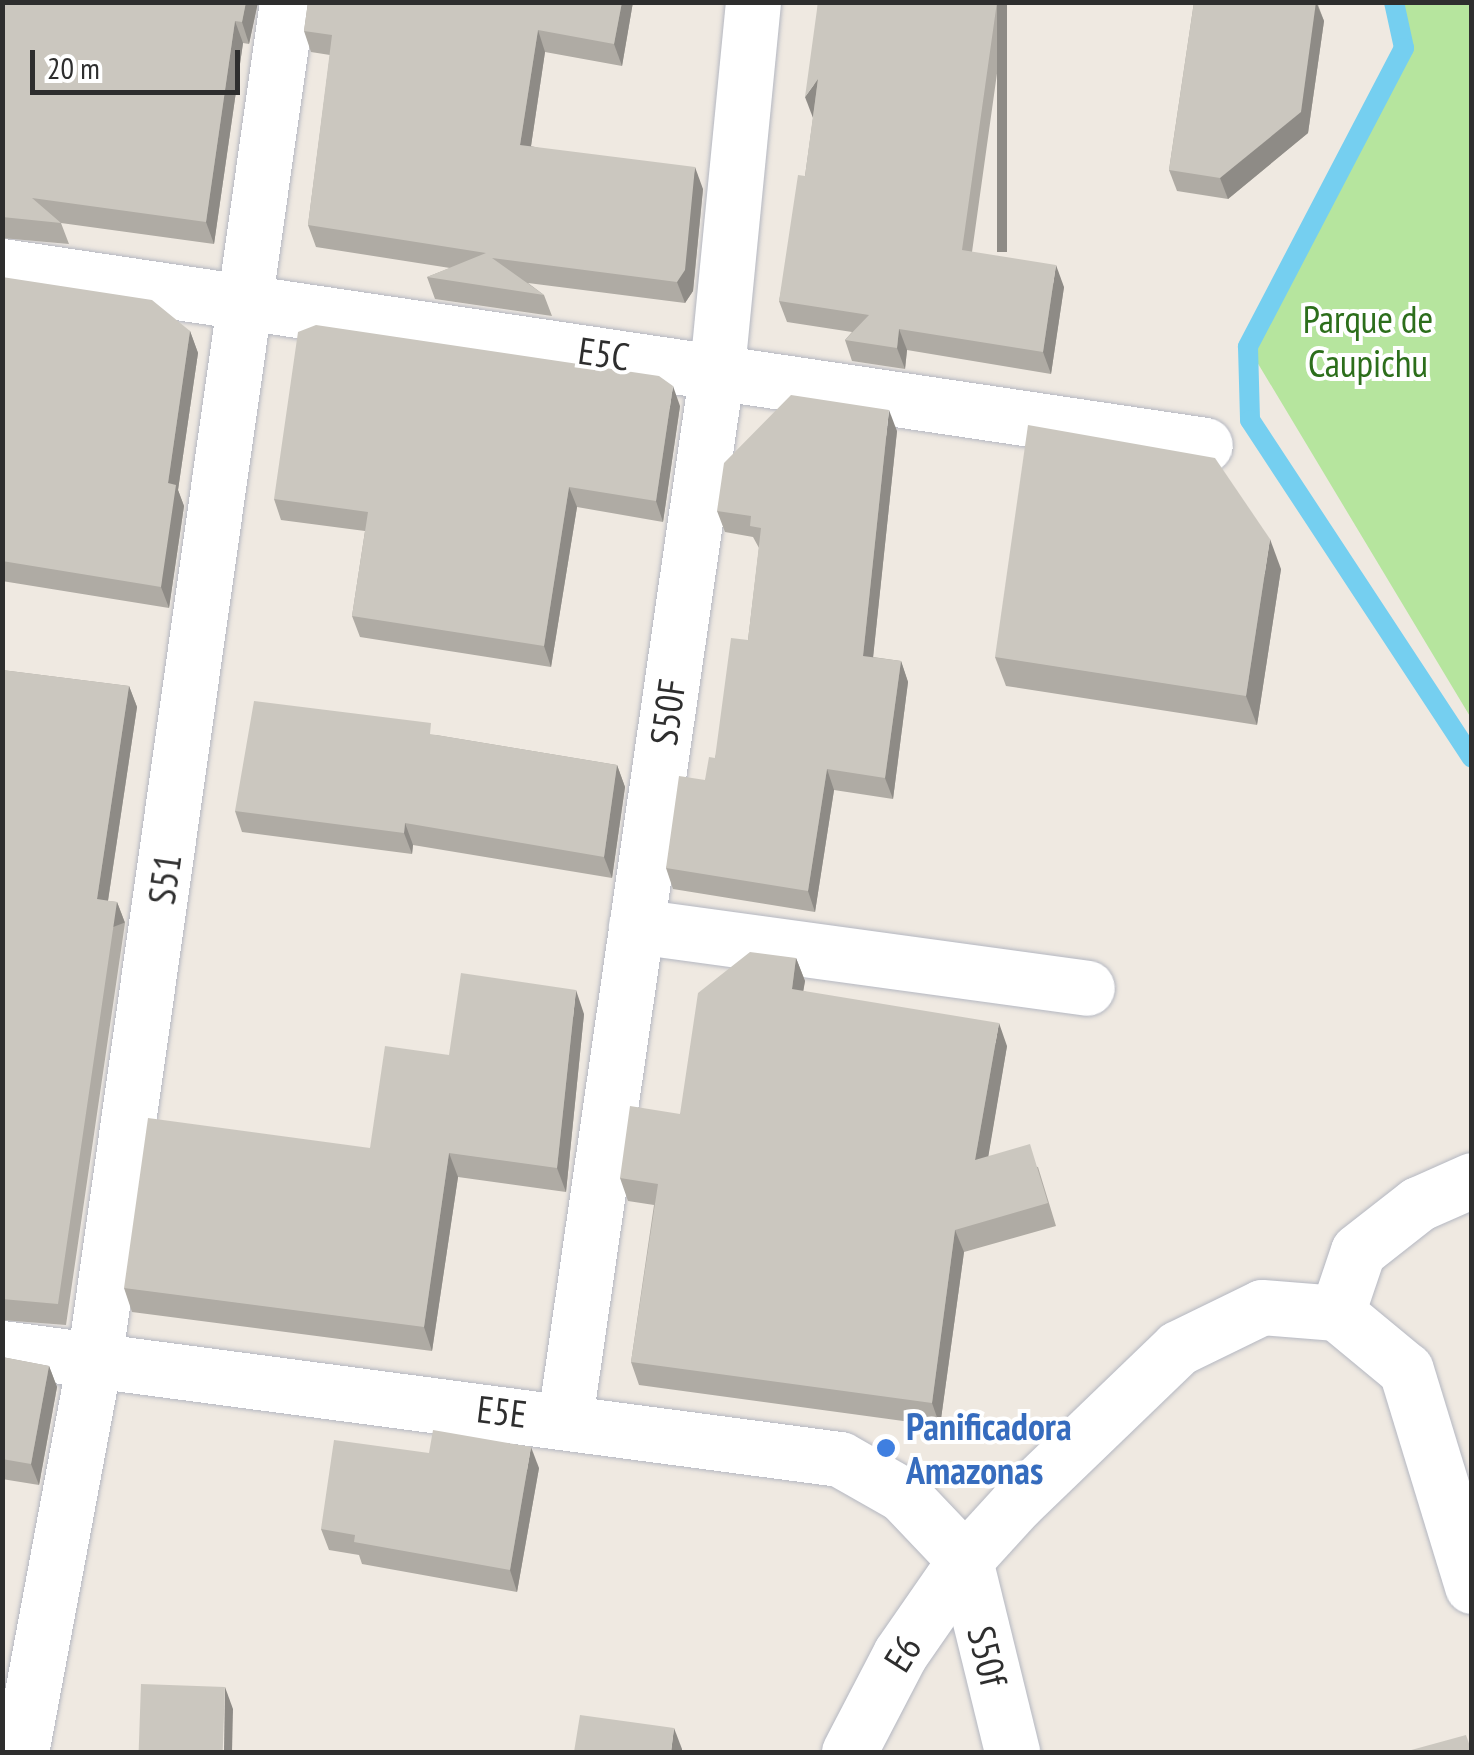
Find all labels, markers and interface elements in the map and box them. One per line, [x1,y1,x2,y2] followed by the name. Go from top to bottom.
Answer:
[35,30,245,92] scale bar
[47,48,100,87] text: 20 m
[1303,296,1433,386] park label: Parque de Caupichu
[576,327,632,379] street label: E5C
[640,676,694,748] street label: S50F
[138,851,190,907] street label: S51
[475,1385,529,1437] street label: E5E
[906,1403,1072,1492] place label: Panificadora Amazonas
[875,1437,897,1459] marker: Panificadora Amazonas
[959,1621,1017,1691] street label: S50f
[874,1627,930,1679] street label: E6

